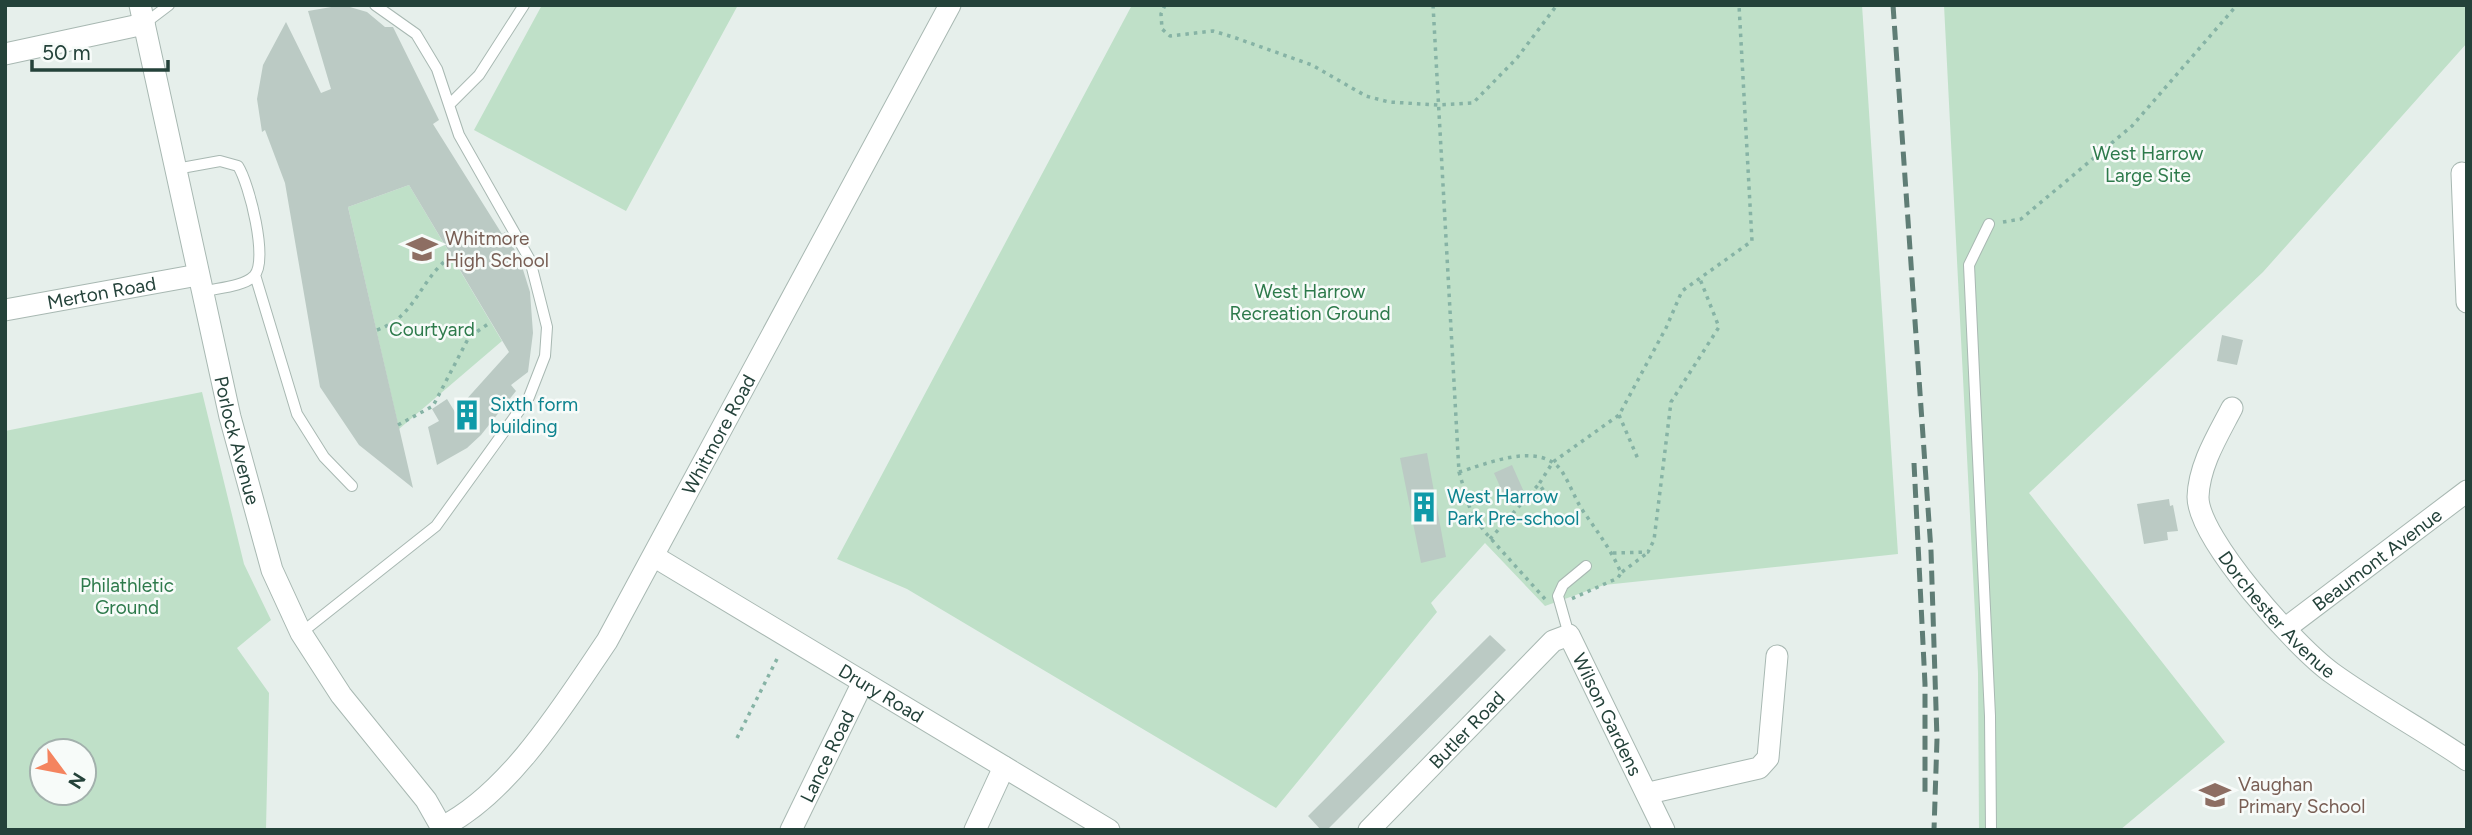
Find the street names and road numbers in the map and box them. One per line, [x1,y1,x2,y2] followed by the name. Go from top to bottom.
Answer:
[45,271,158,314] street label: Merton Road
[677,370,760,498] street label: Whitmore Road
[210,374,265,507] street label: Porlock Avenue
[2308,503,2446,616] street label: Beaumont Avenue
[2214,546,2340,683] street label: Dorchester Avenue
[1568,649,1647,779] street label: Wilson Gardens
[835,659,928,727] street label: Drury Road
[1424,686,1509,773] street label: Butler Road
[795,707,859,806] street label: Lance Road

